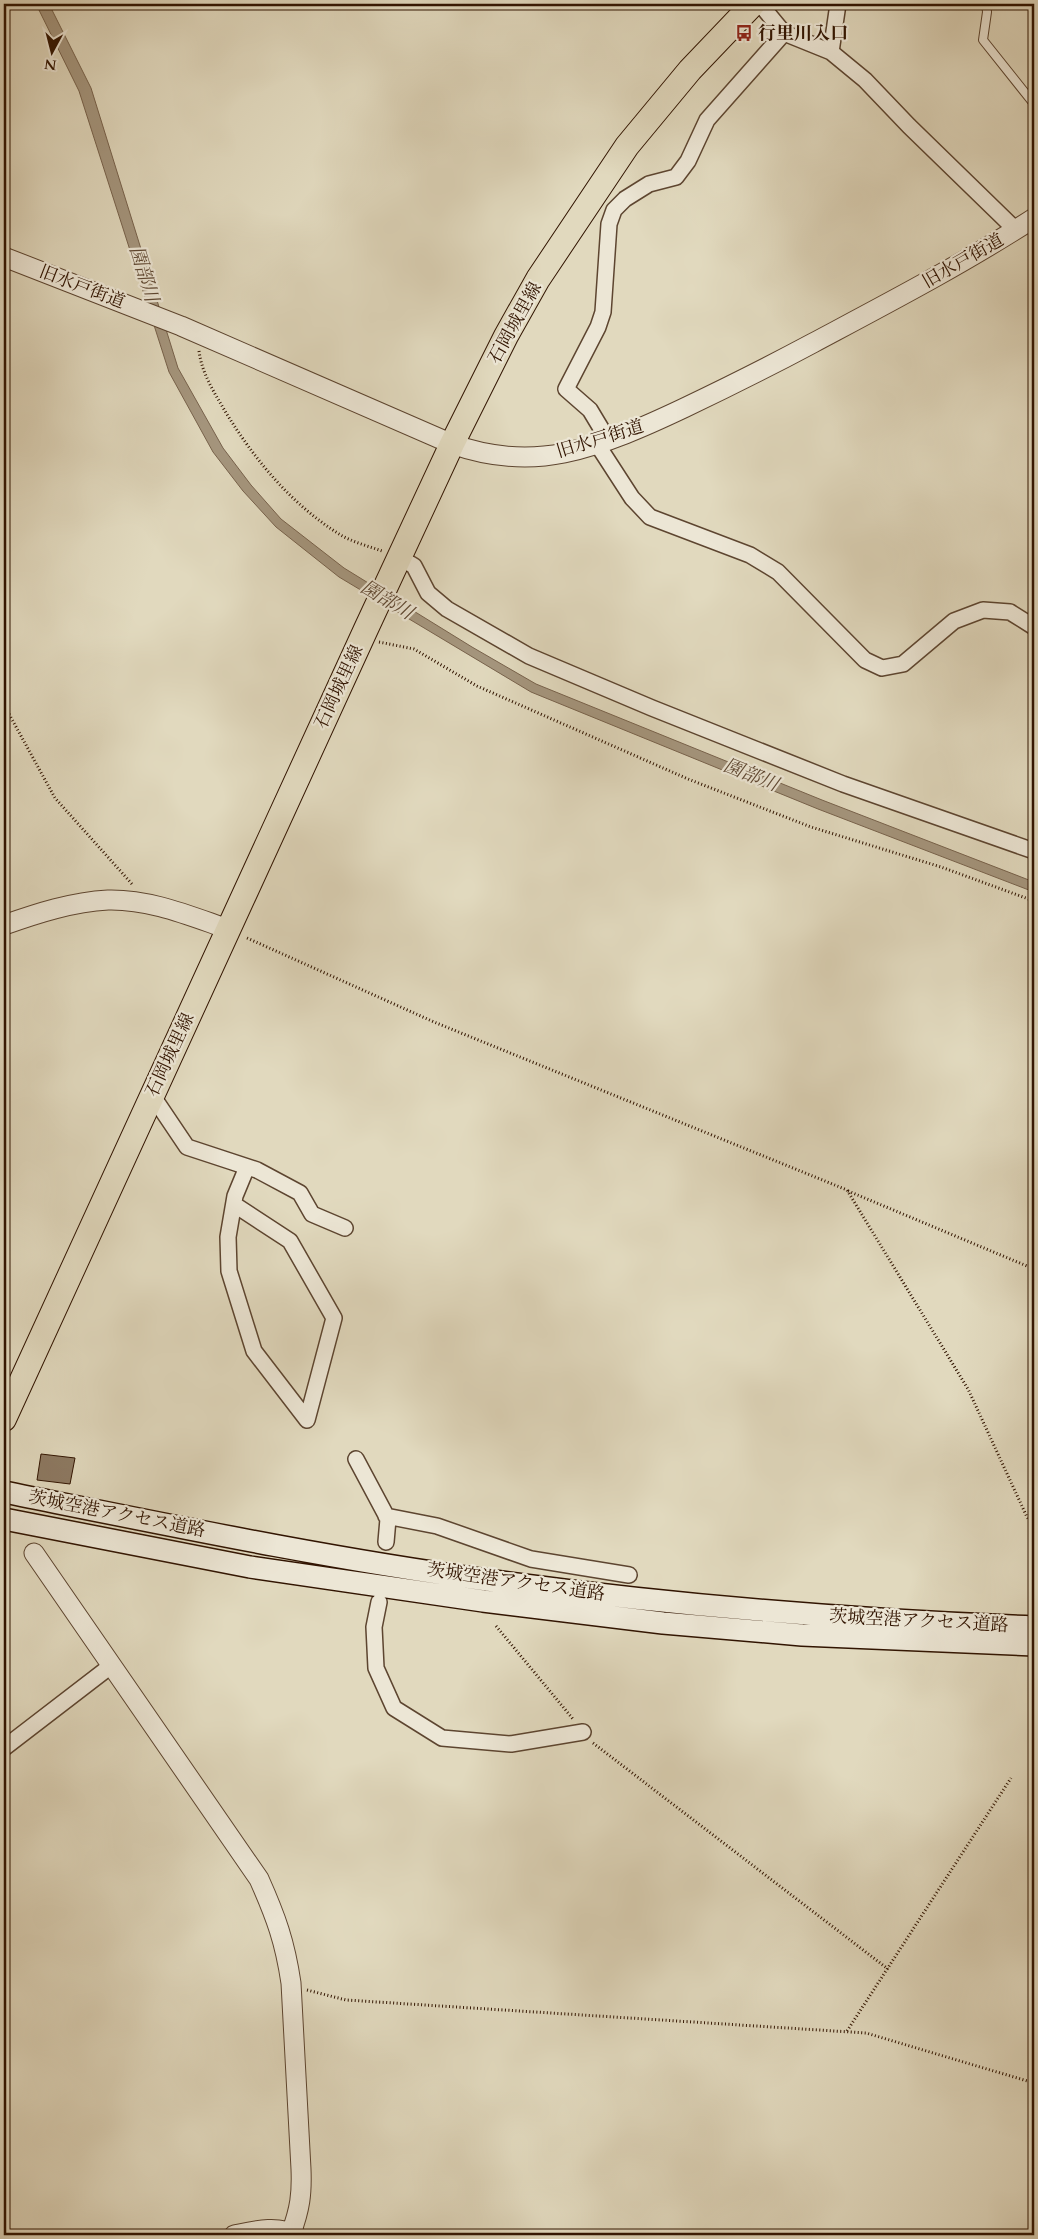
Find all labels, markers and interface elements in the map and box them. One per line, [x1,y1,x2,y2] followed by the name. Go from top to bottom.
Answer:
[758,21,848,46] place label: 行里川入口
[734,23,754,43] bus stop icon: 行里川入口
[28,28,78,78] north arrow
[43,54,58,75] text: N
[918,228,1008,294] street label: 旧水戸街道
[123,243,165,307] water label: 園部川
[36,259,128,315] street label: 旧水戸街道
[482,278,548,368] street label: 石岡城里線
[553,414,647,464] street label: 旧水戸街道
[356,574,420,627] water label: 園部川
[309,641,369,733] street label: 石岡城里線
[720,752,784,798] water label: 園部川
[140,1009,200,1101] street label: 石岡城里線
[27,1485,207,1543] street label: 茨城空港アクセス道路
[425,1557,607,1607] street label: 茨城空港アクセス道路
[829,1604,1009,1638] street label: 茨城空港アクセス道路

